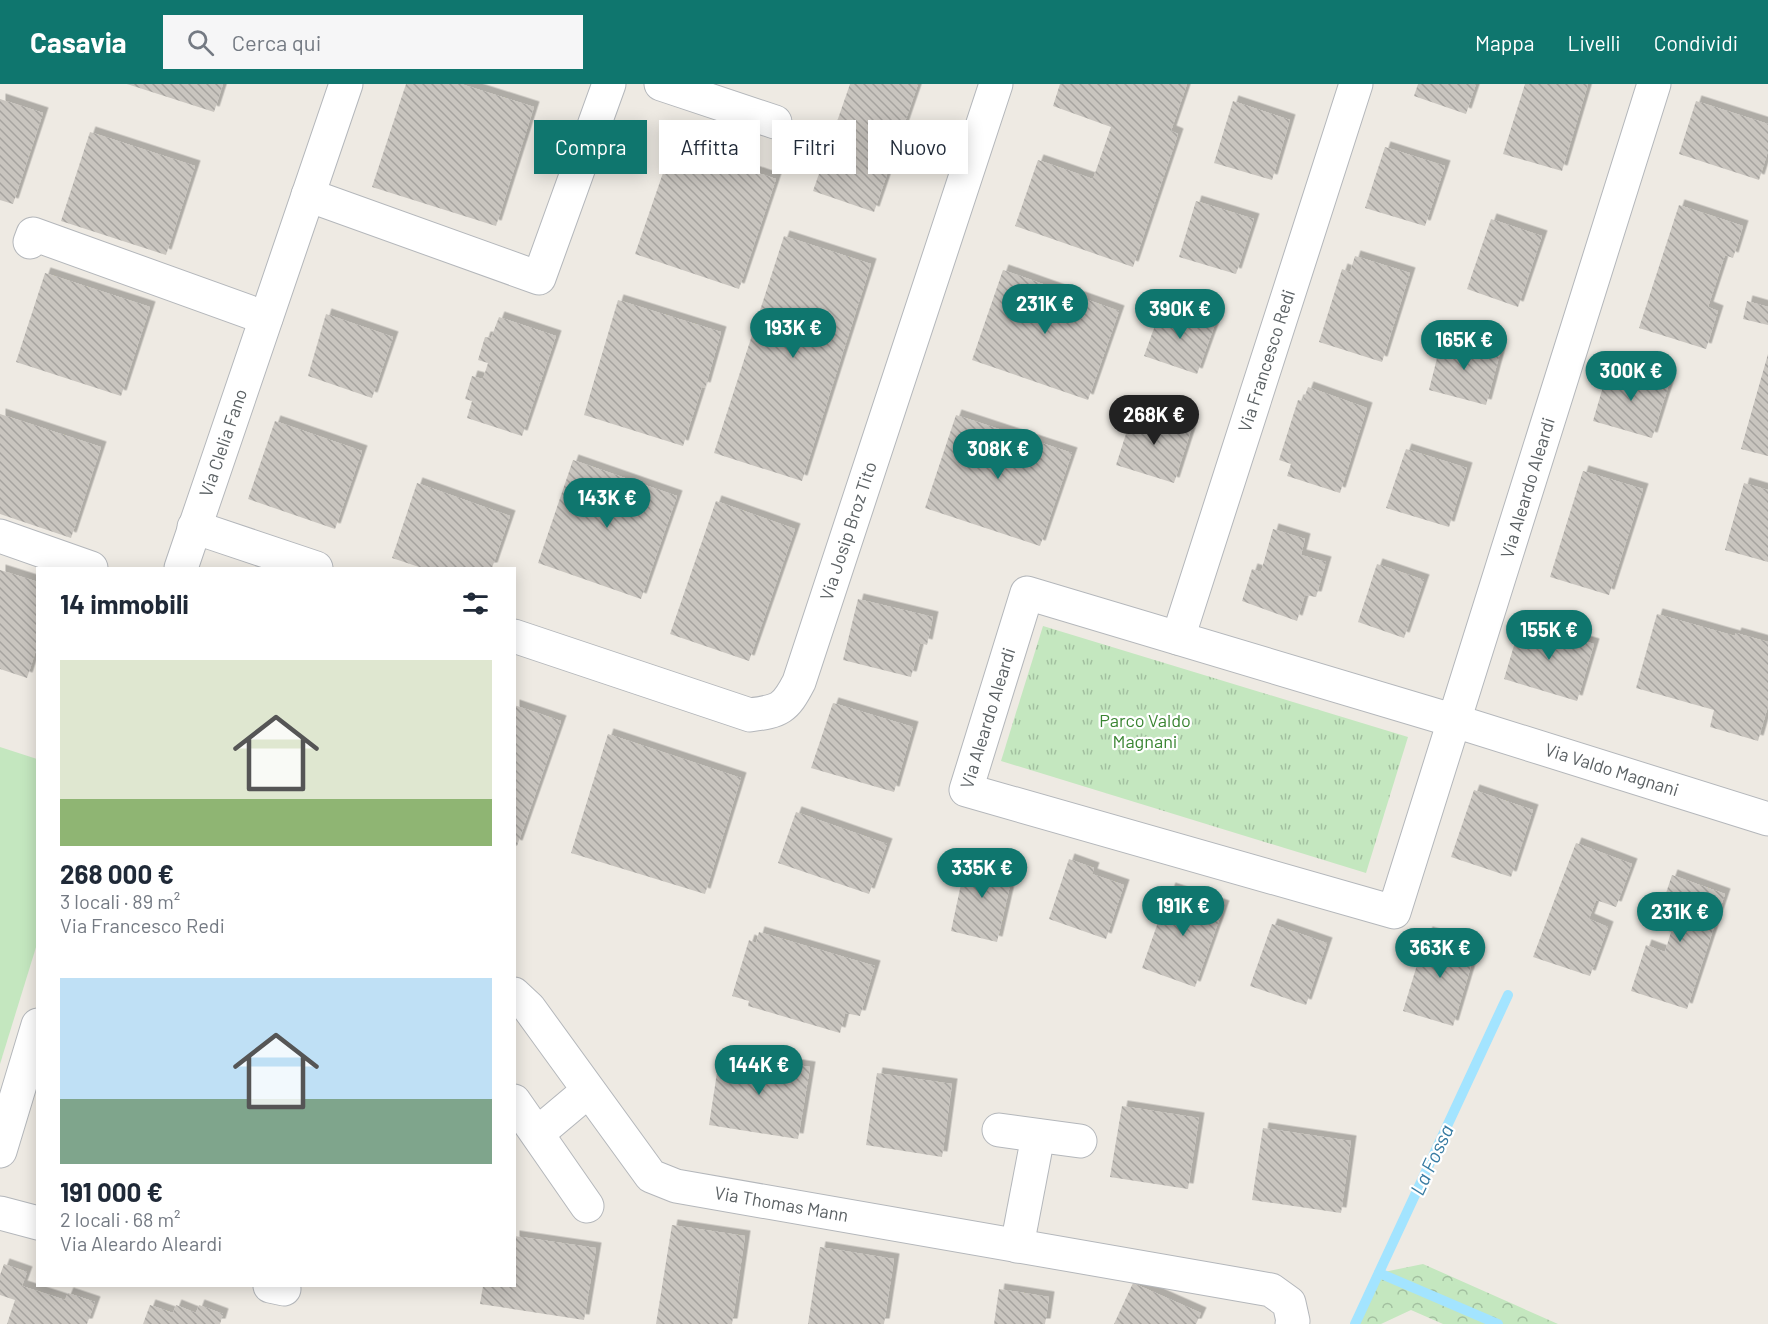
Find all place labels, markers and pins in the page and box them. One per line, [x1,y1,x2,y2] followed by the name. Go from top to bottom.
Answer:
[996,284,1094,335] pin: 231K €
[1131,289,1229,340] pin: 390K €
[744,308,842,359] pin: 193K €
[1415,320,1513,371] pin: 165K €
[1582,351,1680,402] pin: 300K €
[1105,395,1203,446] pin: 268K €
[949,429,1047,480] pin: 308K €
[558,478,656,529] pin: 143K €
[1500,610,1598,661] pin: 155K €
[933,848,1031,899] pin: 335K €
[1134,886,1232,937] pin: 191K €
[1631,892,1729,943] pin: 231K €
[1391,928,1489,979] pin: 363K €
[710,1045,808,1096] pin: 144K €

